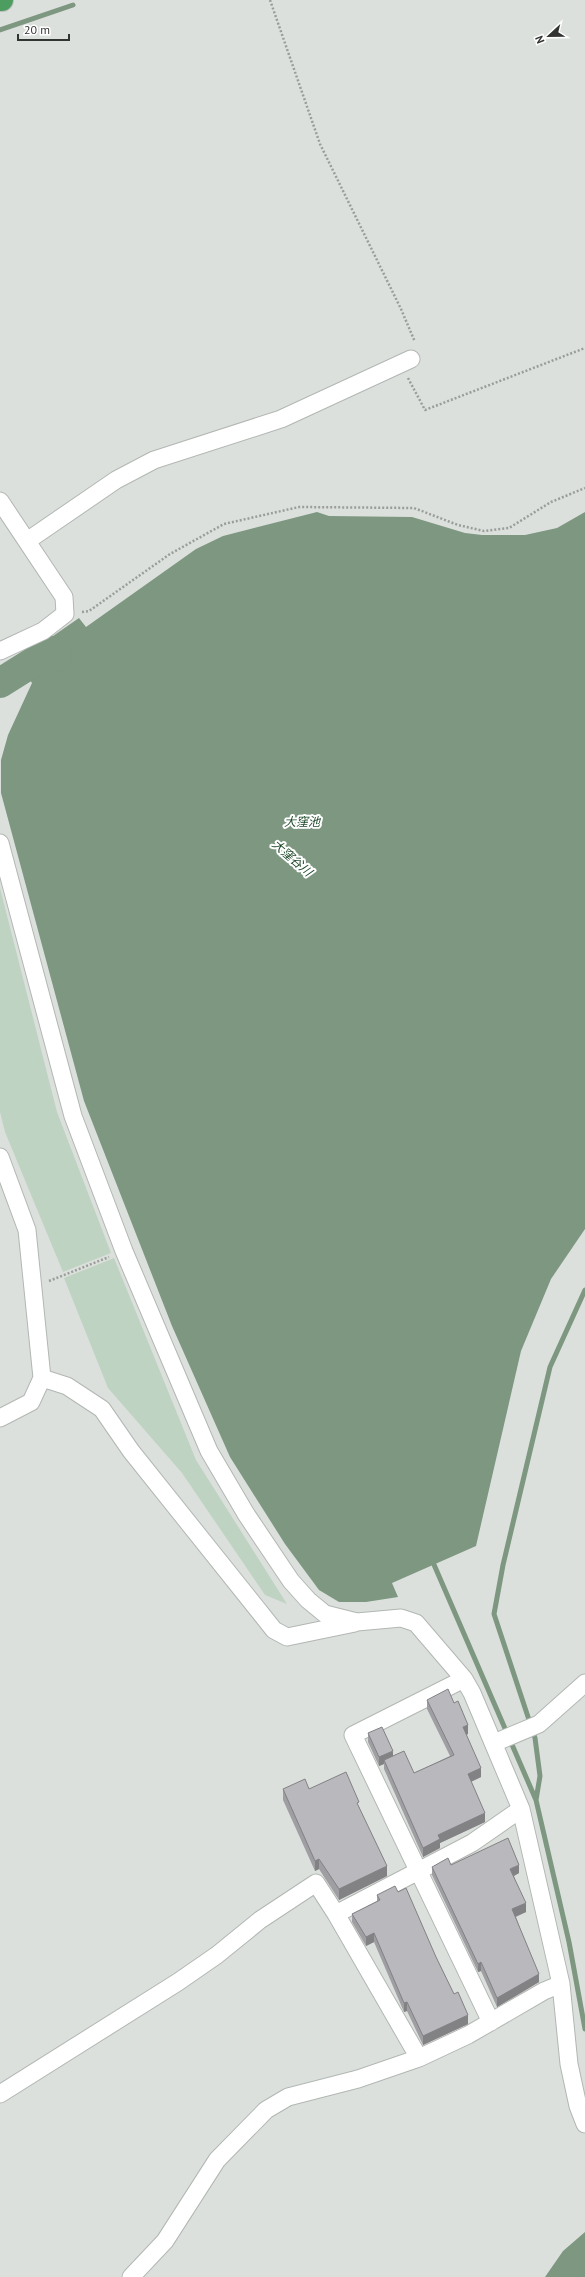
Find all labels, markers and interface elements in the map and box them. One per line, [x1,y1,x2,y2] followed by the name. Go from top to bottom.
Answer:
[18,16,69,42] scale bar
[529,16,569,56] north arrow
[24,22,50,37] text: 20 m
[532,34,548,46] text: N
[284,814,321,829] water label: 大窪池
[269,836,317,880] water label: 大窪谷川

